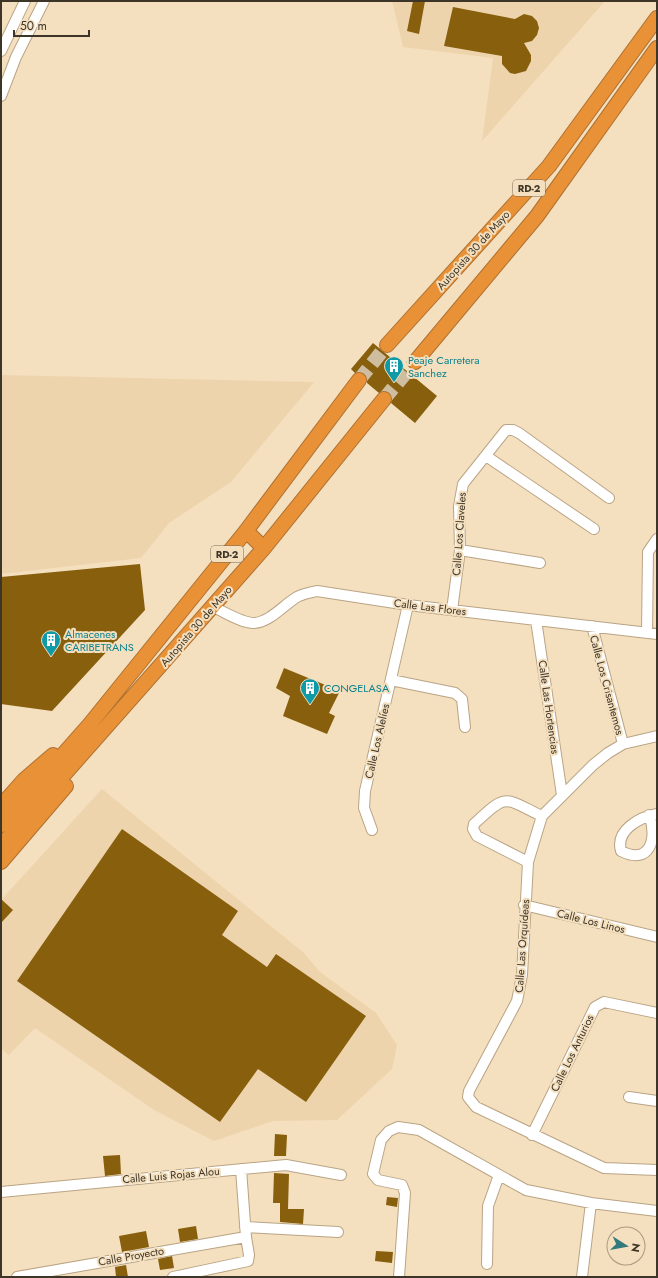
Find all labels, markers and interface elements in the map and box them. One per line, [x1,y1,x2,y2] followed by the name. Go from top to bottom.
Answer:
[14,12,89,38] scale bar
[20,17,47,35] text: 50 m
[513,180,545,196] road number: RD-2
[433,207,513,293] street label: Autopista 30 de Mayo
[408,352,480,381] place label: Peaje Carretera Sanchez
[383,355,405,383] building icon: Peaje Carretera Sanchez
[448,491,470,576] street label: Calle Los Claveles
[211,546,243,562] road number: RD-2
[156,582,236,670] street label: Autopista 30 de Mayo
[393,595,468,619] street label: Calle Las Flores
[65,626,134,655] place label: Almacenes CARIBETRANS
[40,629,62,657] building icon: Almacenes CARIBETRANS
[586,633,628,737] street label: Calle Los Crisantemos
[535,659,564,755] street label: Calle Las Hortencias
[299,677,321,705] building icon: CONGELASA
[324,680,390,696] place label: CONGELASA
[361,701,394,780] street label: Calle Los Alelíes
[511,898,533,993] street label: Calle Las Orquídeas
[555,905,627,937] street label: Calle Los Linos
[546,1011,598,1094] street label: Calle Los Anturios
[122,1163,220,1187] street label: Calle Luis Rojas Alou
[606,1226,646,1266] north arrow
[97,1242,165,1270] street label: Calle Proyecto
[627,1242,645,1254] text: N

